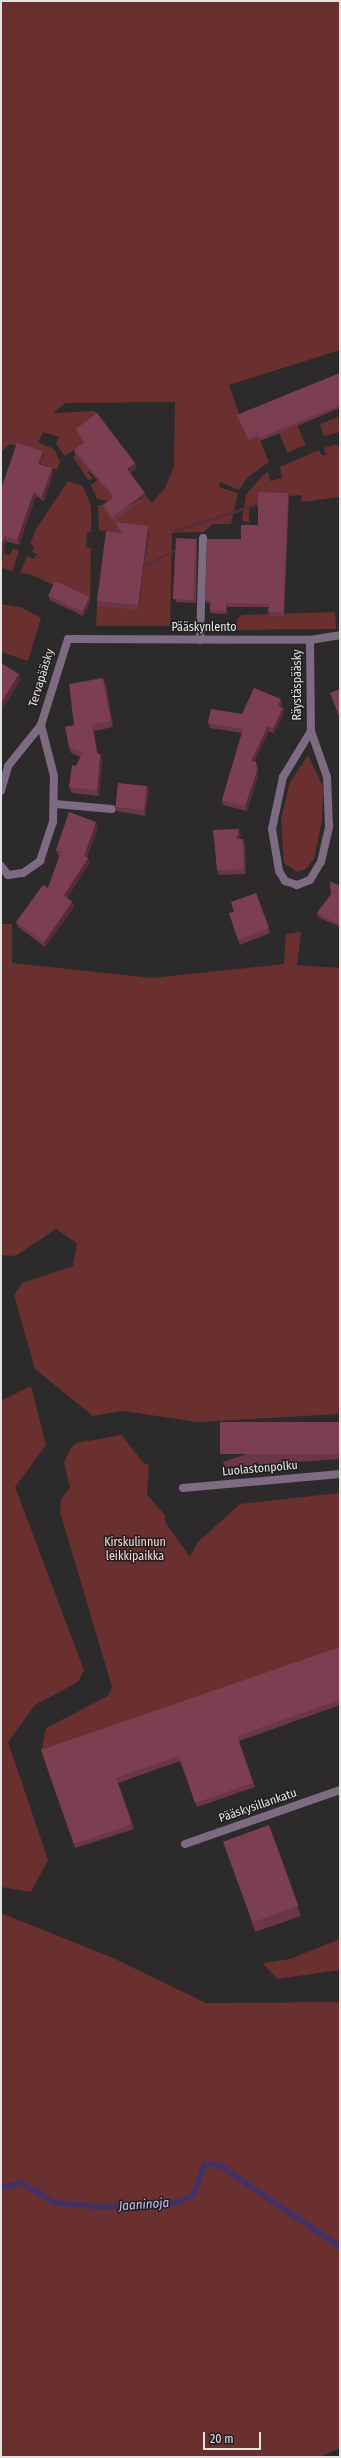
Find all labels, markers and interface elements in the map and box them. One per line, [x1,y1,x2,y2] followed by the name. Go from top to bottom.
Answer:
[171,621,237,635] street label: Pääskynlento
[26,647,58,709] street label: Tervapääsky
[291,649,305,721] street label: Räystäspääsky
[222,1459,298,1479] street label: Luolastonpolku
[104,1536,166,1564] park label: Kirskulinnun leikkipaikka
[217,1786,299,1826] street label: Pääskysillankatu
[118,2195,170,2215] water label: Jaaninoja
[205,2424,263,2450] scale bar
[210,2432,234,2446] text: 20 m

